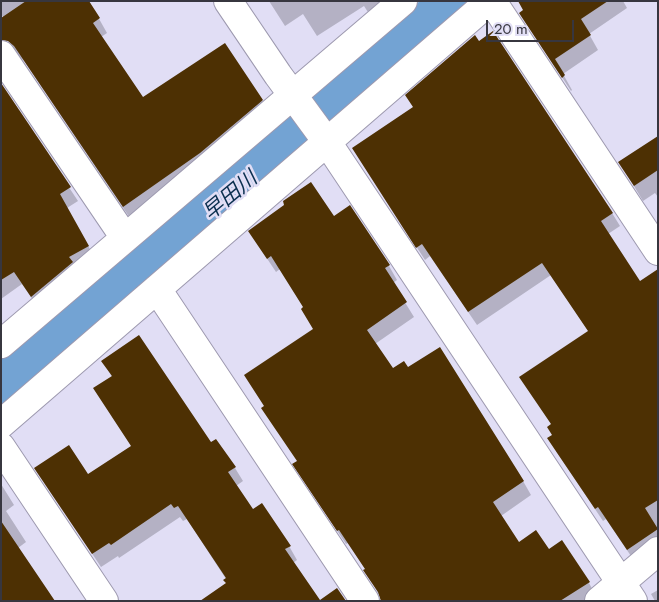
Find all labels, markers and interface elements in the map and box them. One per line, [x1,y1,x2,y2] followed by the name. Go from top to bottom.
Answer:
[489,10,576,42] scale bar
[494,18,528,40] text: 20 m
[199,167,263,227] water label: 早田川

